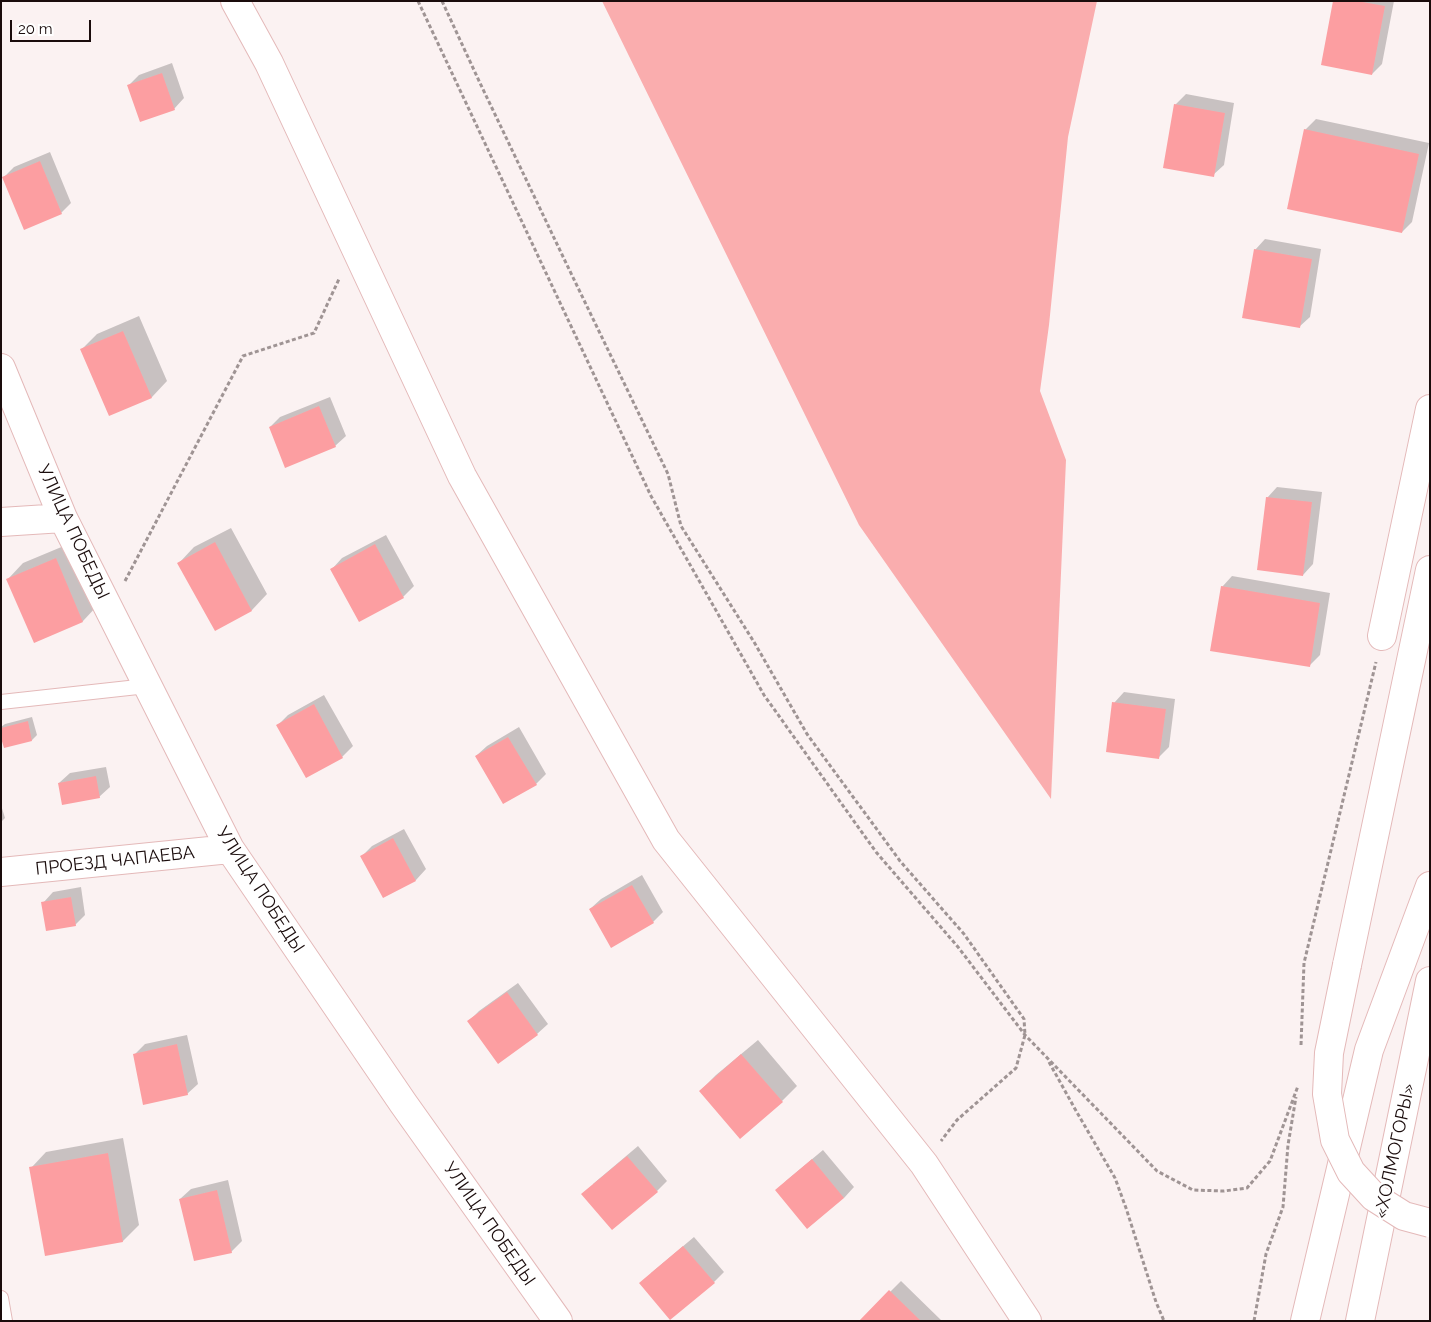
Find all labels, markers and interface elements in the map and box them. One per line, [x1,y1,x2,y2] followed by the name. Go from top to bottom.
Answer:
[12,10,94,42] scale bar
[18,20,53,38] text: 20 m
[32,461,114,603] street label: УЛИЦА ПОБЕДЫ
[211,823,309,957] street label: УЛИЦА ПОБЕДЫ
[34,842,196,880] street label: ПРОЕЗД ЧАПАЕВА
[1370,1082,1420,1220] street label: «ХОЛМОГОРЫ»
[438,1158,540,1290] street label: УЛИЦА ПОБЕДЫ

